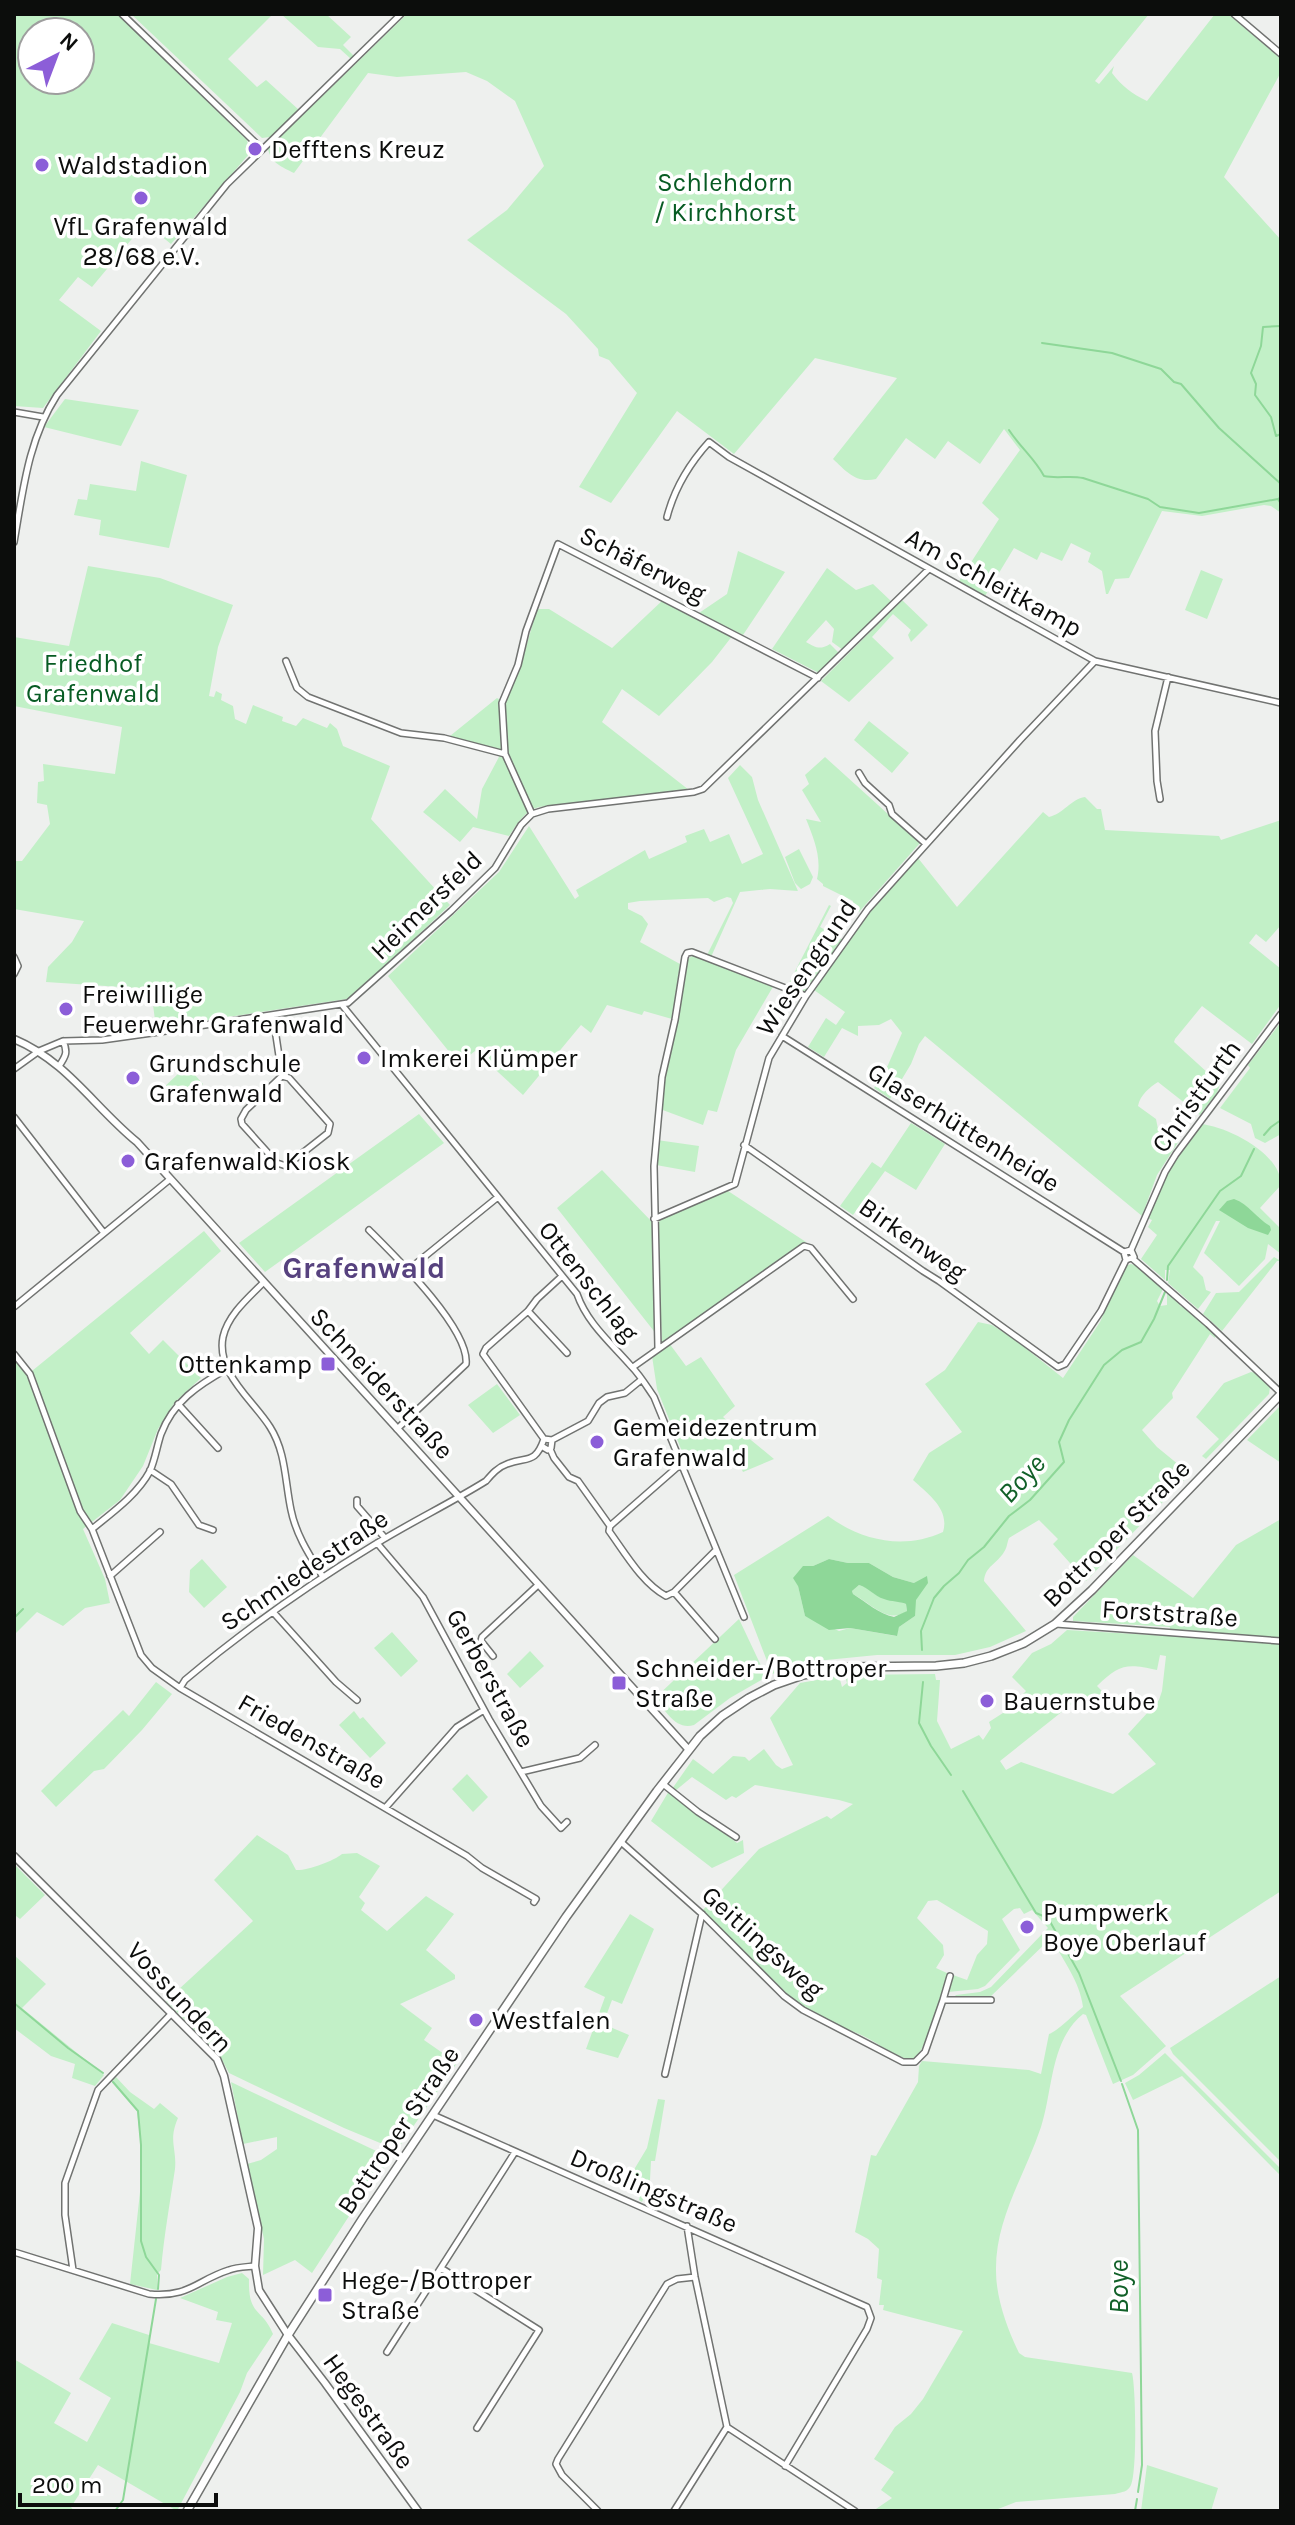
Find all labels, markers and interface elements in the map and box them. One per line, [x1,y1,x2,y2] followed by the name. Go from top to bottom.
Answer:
[16,16,96,96] north arrow
[54,27,83,57] text: N
[271,134,445,165] place label: Defftens Kreuz
[246,140,264,158] marker: Defftens Kreuz
[58,150,208,181] place label: Waldstadion
[33,156,51,174] marker: Waldstadion
[654,167,796,228] park label: Schlehdorn / Kirchhorst
[132,189,150,207] marker: VfL Grafenwald 28/68 e.V.
[53,211,229,272] place label: VfL Grafenwald 28/68 e.V.
[574,519,711,610] street label: Schäferweg
[900,521,1087,644] street label: Am Schleitkamp
[26,648,160,709] park label: Friedhof Grafenwald
[364,844,489,966] street label: Heimersfeld
[749,893,863,1041] street label: Wiesengrund
[82,979,344,1040] place label: Freiwillige Feuerwehr Grafenwald
[57,1000,75,1018] marker: Freiwillige Feuerwehr Grafenwald
[1145,1034,1248,1159] street label: Christfurth
[380,1043,578,1074] place label: Imkerei Klümper
[149,1048,301,1109] place label: Grundschule Grafenwald
[355,1049,373,1067] marker: Imkerei Klümper
[862,1056,1065,1199] street label: Glaserhüttenheide
[124,1069,142,1087] marker: Grundschule Grafenwald
[144,1146,350,1177] place label: Grafenwald Kiosk
[119,1152,137,1170] marker: Grafenwald Kiosk
[853,1191,973,1288] street label: Birkenweg
[532,1215,645,1348] street label: Ottenschlag
[282,1250,446,1286] district label: Grafenwald
[303,1301,460,1466] street label: Schneiderstraße
[178,1349,312,1380] place label: Ottenkamp
[319,1355,337,1373] marker: Ottenkamp
[613,1412,818,1473] place label: Gemeidezentrum Grafenwald
[588,1433,606,1451] marker: Gemeidezentrum Grafenwald
[991,1447,1052,1510] water label: Boye
[1036,1453,1197,1614] street label: Bottroper Straße
[215,1503,394,1638] street label: Schmiedestraße
[1101,1593,1239,1634] street label: Forststraße
[440,1603,541,1753] street label: Gerberstraße
[635,1653,887,1714] place label: Schneider-/Bottroper Straße
[610,1674,628,1692] marker: Schneider-/Bottroper Straße
[1003,1686,1156,1717] place label: Bauernstube
[233,1687,391,1796] street label: Friedenstraße
[978,1692,996,1710] marker: Bauernstube
[695,1879,830,2005] street label: Geitlingsweg
[1043,1897,1207,1958] place label: Pumpwerk Boye Oberlauf
[1018,1918,1036,1936] marker: Pumpwerk Boye Oberlauf
[120,1935,239,2059] street label: Vossundern
[492,2005,611,2036] place label: Westfalen
[467,2011,485,2029] marker: Westfalen
[331,2040,466,2220] street label: Bottroper Straße
[566,2141,742,2240] street label: Droßlingstraße
[1102,2260,1135,2314] water label: Boye
[341,2265,532,2326] place label: Hege-/Bottroper Straße
[316,2286,334,2304] marker: Hege-/Bottroper Straße
[316,2347,421,2475] street label: Hegestraße
[20,2457,216,2507] scale bar
[32,2471,103,2499] text: 200 m

